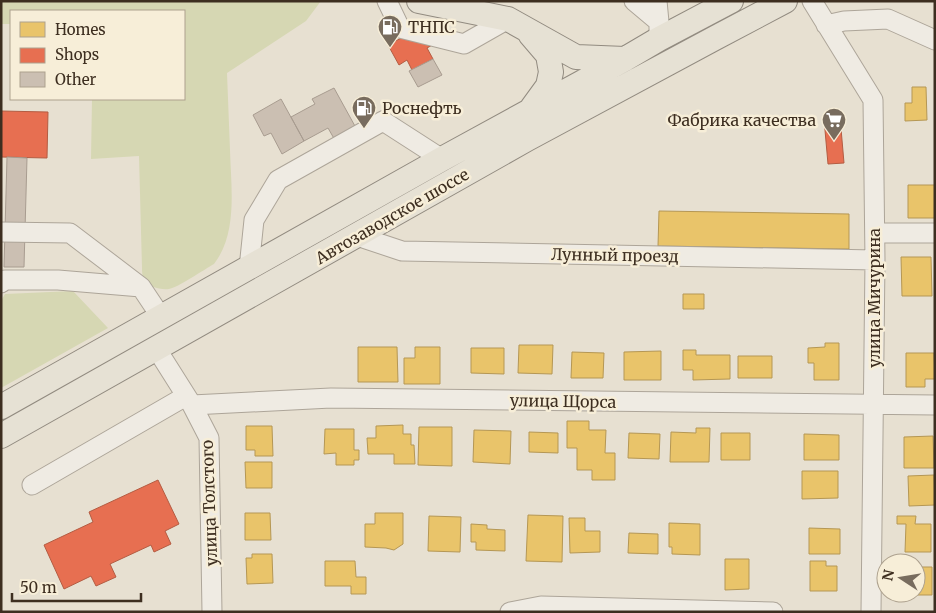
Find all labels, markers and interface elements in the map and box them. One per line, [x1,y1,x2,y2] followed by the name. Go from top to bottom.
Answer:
[10,10,185,100] legend
[377,14,403,48] fuel station icon: ТНПС
[408,17,455,37] place label: ТНПС
[55,20,106,39] text: Homes
[55,45,99,64] text: Shops
[55,70,97,89] text: Other
[351,95,377,129] fuel station icon: Роснефть
[382,98,462,118] place label: Роснефть
[821,107,847,141] supermarket icon: Фабрика качества
[668,110,816,130] place label: Фабрика качества
[311,164,472,269] street label: Автозаводское шоссе
[864,228,884,368] street label: улица Мичурина
[551,244,679,266] street label: Лунный проезд
[510,390,617,412] street label: улица Щорса
[197,439,221,567] street label: улица Толстого
[876,553,926,603] north arrow
[878,568,898,583] text: N
[12,570,141,602] scale bar
[20,578,57,597] text: 50 m

